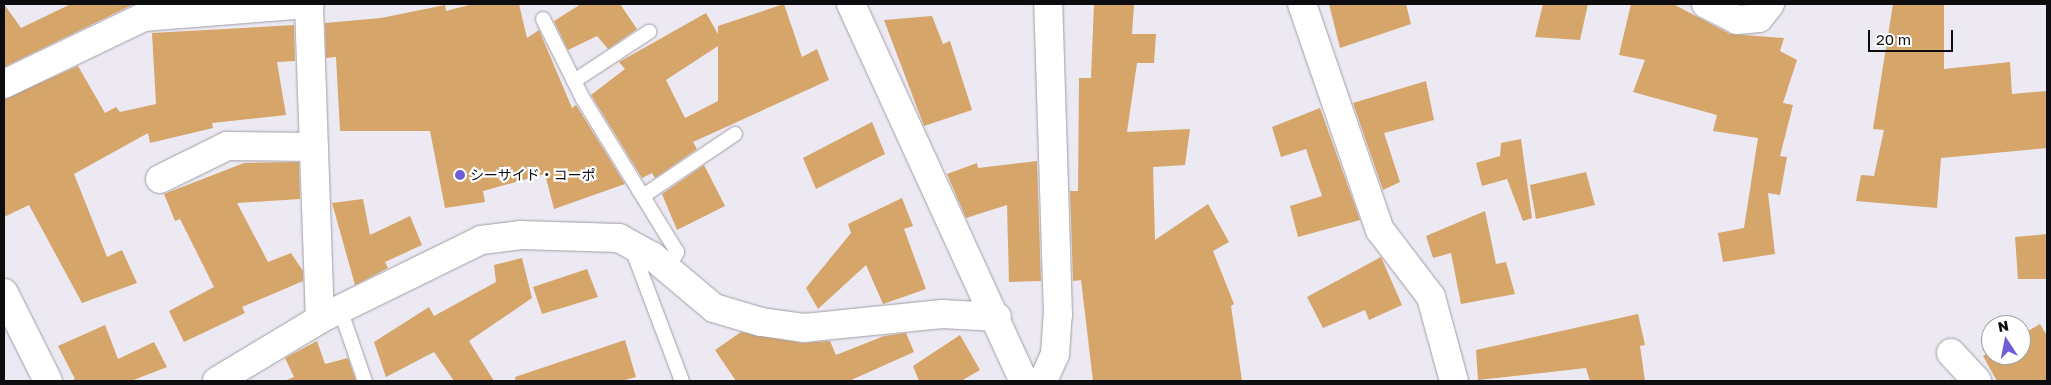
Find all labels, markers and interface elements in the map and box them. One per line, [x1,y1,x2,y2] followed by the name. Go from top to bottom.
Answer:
[1871,20,1956,52] scale bar
[1876,30,1911,48] text: 20 m
[470,167,596,183] place label: シーサイド・コーポ
[454,169,466,181] marker: シーサイド・コーポ
[1981,315,2031,365] north arrow
[1996,316,2010,335] text: N

